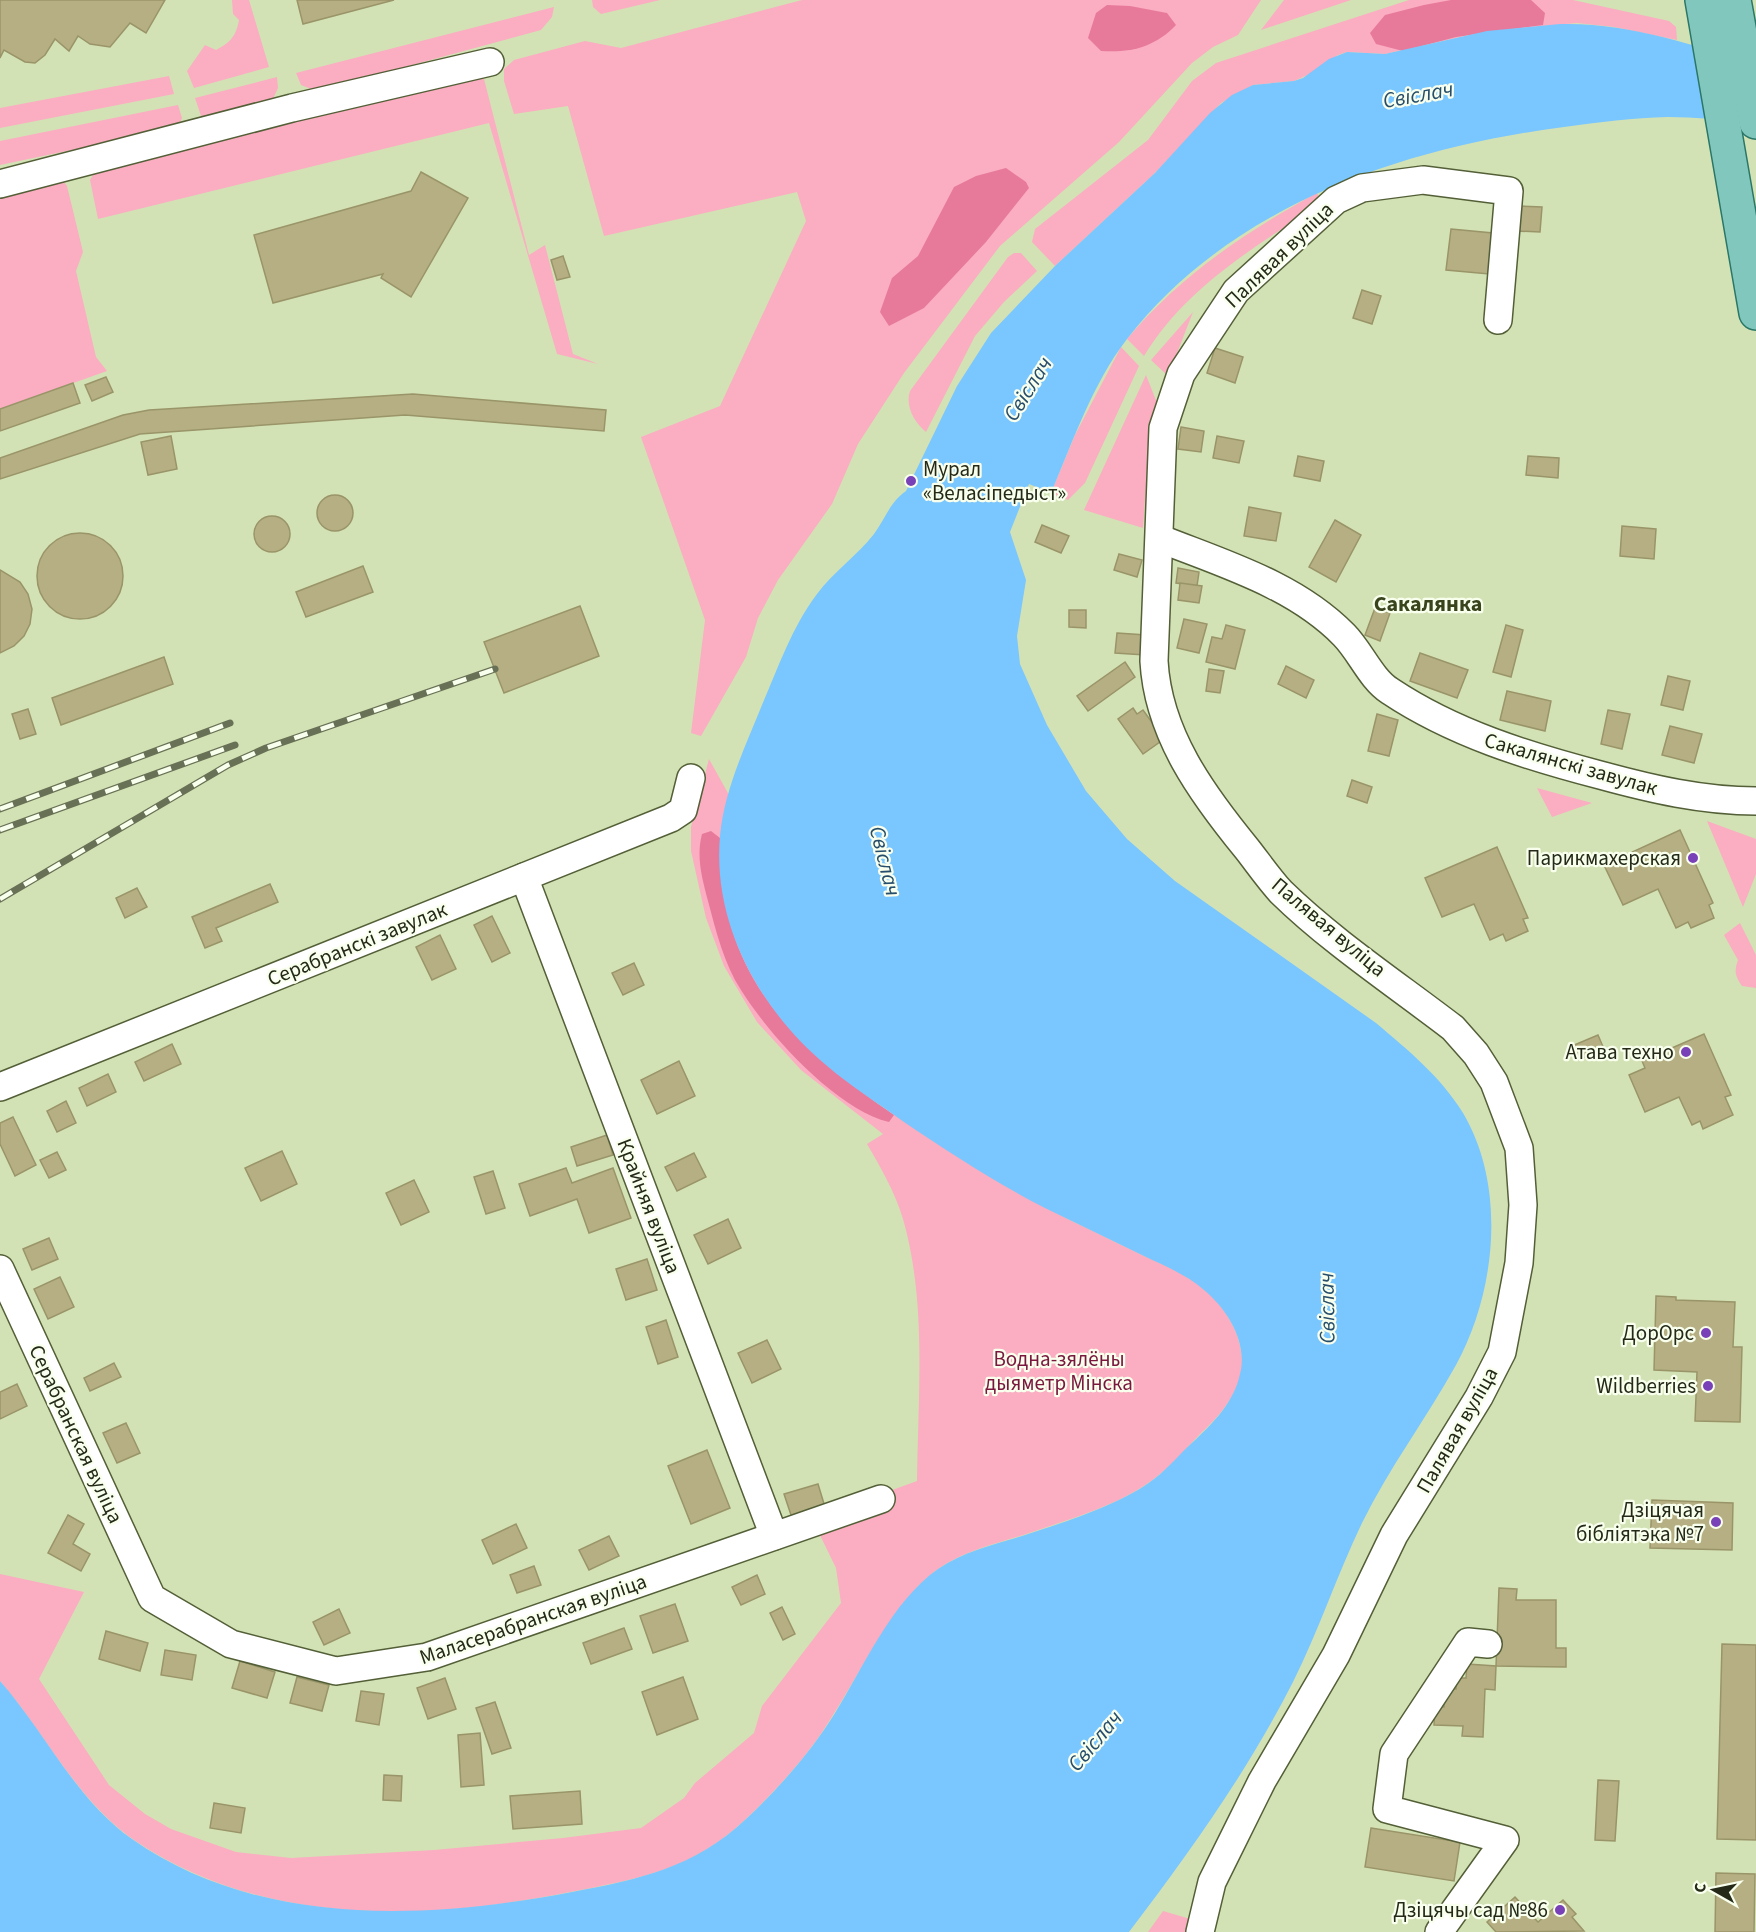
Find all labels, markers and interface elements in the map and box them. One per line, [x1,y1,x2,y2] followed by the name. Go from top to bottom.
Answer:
[1380,73,1456,117] water label: Свіслач
[1218,195,1340,315] street label: Палявая вуліца
[996,350,1060,428] water label: Свіслач
[923,454,1066,508] place label: Мурал «Веласіпедыст»
[904,474,918,488] marker: Мурал «Веласіпедыст»
[1374,588,1482,620] district label: Сакалянка
[1481,725,1662,803] street label: Сакалянскі завулак
[861,823,909,899] water label: Свіслач
[1527,843,1681,873] place label: Парикмахерская
[1686,851,1700,865] marker: Парикмахерская
[1265,870,1393,984] street label: Палявая вуліца
[263,894,452,994] street label: Серабранскі завулак
[1565,1037,1674,1067] place label: Атава техно
[1679,1045,1693,1059] marker: Атава техно
[609,1134,689,1278] street label: Крайняя вуліца
[1310,1272,1344,1344] water label: Свіслач
[1622,1318,1694,1348] place label: ДорОрс
[1699,1326,1713,1340] marker: ДорОрс
[21,1340,131,1528] street label: Серабранская вуліца
[985,1344,1133,1398] park label: Водна-зялёны дыяметр Мінска
[1409,1361,1505,1499] street label: Палявая вуліца
[1596,1371,1696,1401] place label: Wildberries
[1701,1379,1715,1393] marker: Wildberries
[1576,1495,1704,1549] place label: Дзіцячая бібліятэка №7
[1709,1515,1723,1529] marker: Дзіцячая бібліятэка №7
[415,1566,651,1672] street label: Маласерабранская вуліца
[1060,1703,1130,1779] water label: Свіслач
[1684,1860,1744,1920] north arrow
[1689,1881,1712,1894] text: С
[1393,1895,1548,1925] place label: Дзіцячы сад №86
[1553,1903,1567,1917] marker: Дзіцячы сад №86

